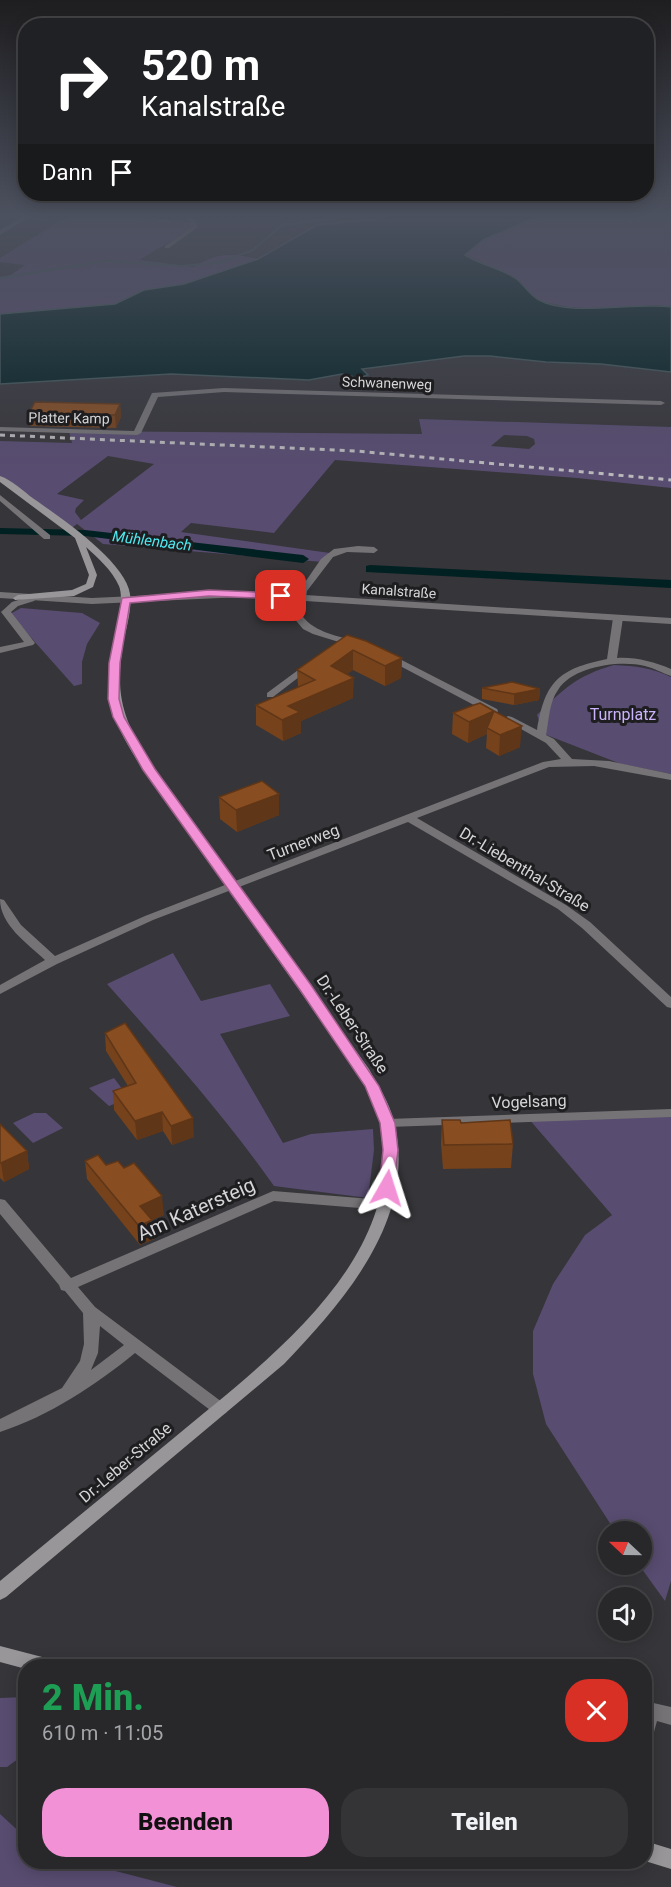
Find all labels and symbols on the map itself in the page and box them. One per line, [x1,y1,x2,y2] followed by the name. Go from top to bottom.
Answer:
[342,373,432,393] street label: Schwanenweg
[28,409,110,427] street label: Platter Kamp
[111,527,193,555] water label: Mühlenbach
[255,570,306,621] pin
[361,580,437,602] street label: Kanalstraße
[590,705,656,724] park label: Turnplatz
[265,820,342,865] street label: Turnerweg
[456,823,593,916] street label: Dr.-Liebenthal-Straße
[313,971,392,1077] street label: Dr.-Leber-Straße
[491,1091,567,1112] street label: Vogelsang
[355,1156,419,1220] position arrow
[133,1172,259,1246] street label: Am Katersteig
[75,1418,175,1506] street label: Dr.-Leber-Straße
[598,1521,652,1575] north arrow

